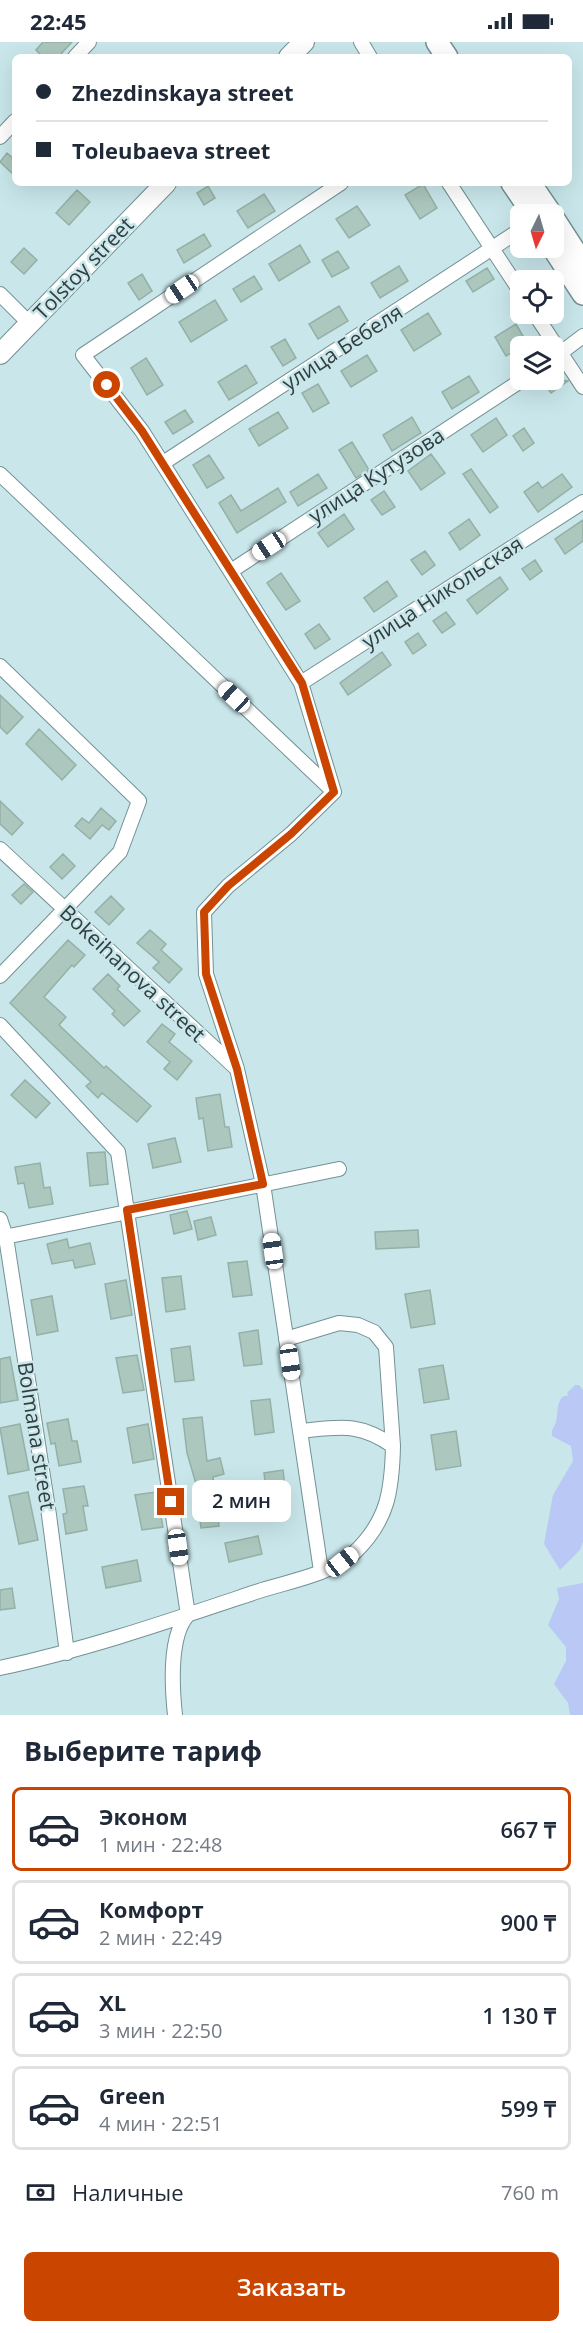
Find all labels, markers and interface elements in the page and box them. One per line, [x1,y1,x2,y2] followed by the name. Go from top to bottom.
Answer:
[30,6,87,36] text: 22:45
[72,77,293,107] text: Zhezdinskaya street
[72,135,270,165] text: Toleubaeva street
[510,204,564,258] north arrow
[510,204,564,390] map controls
[27,211,139,325] street label: Tolstoy street
[510,270,564,324] button: locate
[162,271,202,307] car
[276,297,408,397] street label: улица Бебеля
[510,336,564,390] button: layers
[93,371,120,398] route start
[303,421,449,529] street label: улица Кутузова
[249,529,289,563] car
[356,529,528,655] street label: улица Никольская
[215,678,253,716] car
[54,898,212,1048] street label: Bokeihanova street
[262,1232,284,1270] car
[279,1343,301,1381] car
[11,1360,63,1512] street label: Bolmana street
[192,1481,291,1523] callout: 2 мин
[212,1487,271,1514] text: 2 мин
[157,1488,184,1515] route end
[167,1528,189,1566] car
[322,1544,362,1580] car
[24,1732,262,1769] text: Выберите тариф
[99,1801,188,1831] text: Эконом
[27,1802,81,1856] icon: car
[501,1814,556,1844] text: 667 ₸
[99,1831,222,1858] text: 1 мин · 22:48
[99,1894,204,1924] text: Комфорт
[27,1895,81,1949] icon: car
[501,1907,556,1937] text: 900 ₸
[99,1924,222,1951] text: 2 мин · 22:49
[99,1987,126,2017] text: XL
[27,1988,81,2042] icon: car
[482,2000,556,2030] text: 1 130 ₸
[99,2017,222,2044] text: 3 мин · 22:50
[99,2080,165,2110] text: Green
[27,2081,81,2135] icon: car
[501,2093,556,2123] text: 599 ₸
[99,2110,222,2137] text: 4 мин · 22:51
[24,2176,57,2209] icon: cash
[72,2177,184,2207] text: Наличные
[501,2179,559,2206] text: 760 m
[24,2252,559,2321] button: Заказать

